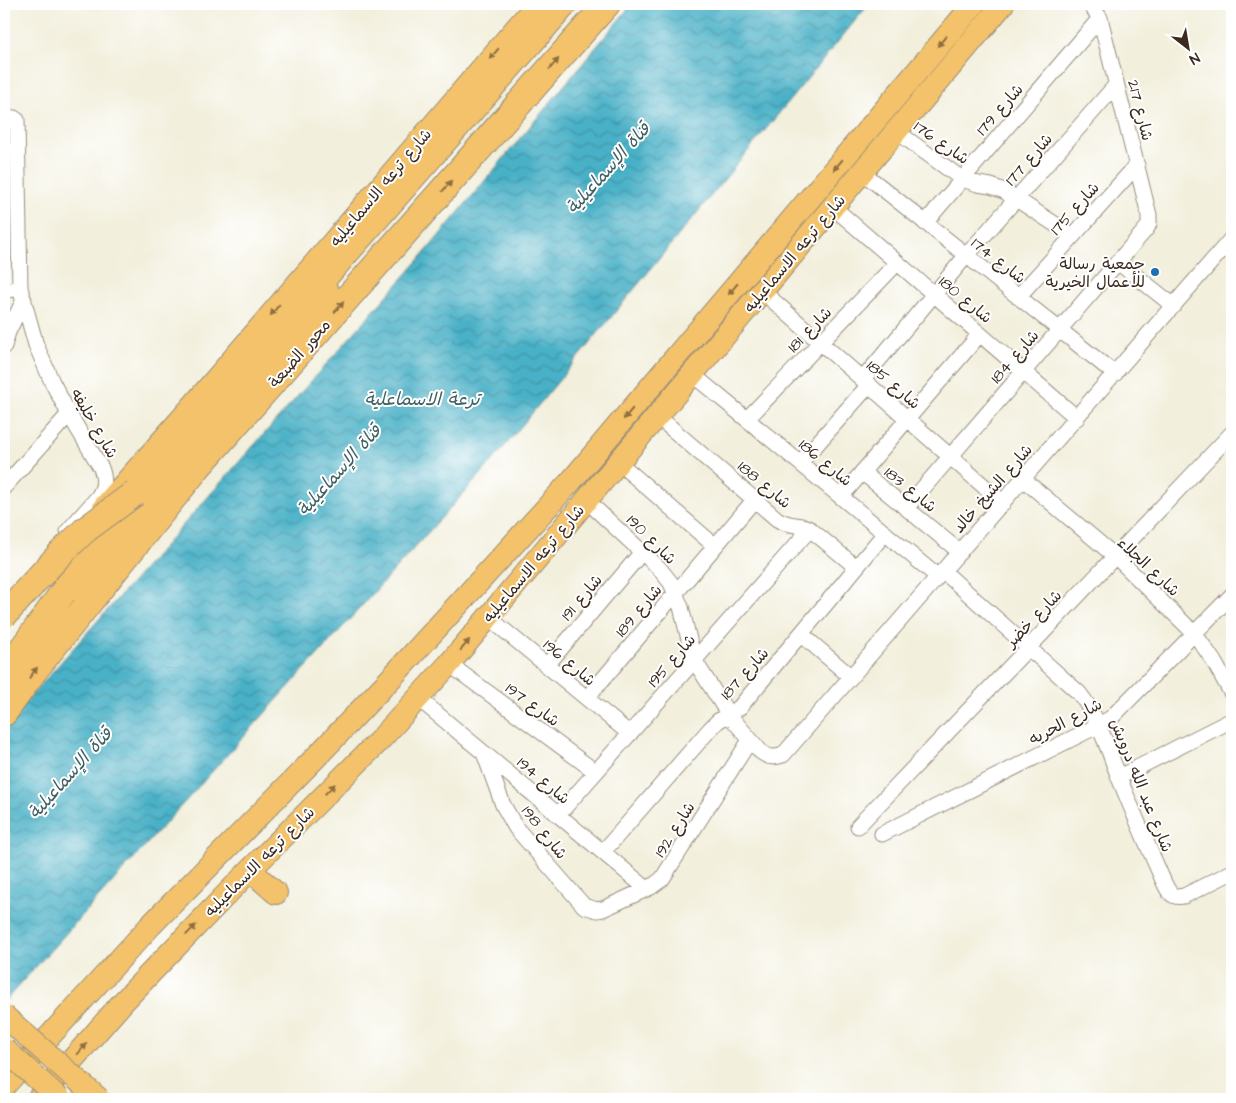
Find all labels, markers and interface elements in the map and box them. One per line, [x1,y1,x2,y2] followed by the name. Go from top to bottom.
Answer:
[1164,22,1214,72] north arrow
[937,34,948,47] one-way arrow
[488,47,500,59] one-way arrow
[1185,47,1203,69] text: N
[548,58,560,70] one-way arrow
[1122,77,1158,143] street label: شارع 217
[971,79,1028,140] street label: شارع 179
[560,116,657,220] water label: قناة الإسماعيلية
[909,116,974,170] street label: شارع 176
[325,124,437,251] street label: شارع ترعه الاسماعيليه
[1000,129,1058,191] street label: شارع 177
[832,159,843,172] one-way arrow
[1045,177,1104,240] street label: شارع 175
[441,179,452,192] one-way arrow
[739,190,851,317] street label: شارع ترعه الاسماعيليه
[966,232,1030,289] street label: شارع 174
[1046,253,1145,293] place label: جمعية رسالة للأعمال الخيرية
[1149,266,1161,278] marker: جمعية رسالة للأعمال الخيرية
[934,271,997,329] street label: شارع 180
[727,283,738,296] one-way arrow
[333,302,345,314] one-way arrow
[783,302,837,357] street label: شارع 181
[269,304,280,317] one-way arrow
[264,315,336,393] street label: محور الضبعة
[985,325,1044,388] street label: شارع 184
[862,355,925,414] street label: شارع 185
[65,385,123,462] street label: شارع خليفه
[364,387,482,412] water label: ترعة الاسماعلية
[622,407,634,419] one-way arrow
[291,418,388,522] water label: قناة الإسماعيلية
[794,434,857,492] street label: شارع 186
[948,439,1038,538] street label: شارع الشيخ خالد
[733,456,796,514] street label: شارع 188
[880,462,941,518] street label: شارع 183
[478,500,590,627] street label: شارع ترعه الاسماعيليه
[621,510,681,570] street label: شارع 190
[1112,532,1184,602] street label: شارع الجلاء
[556,570,608,625] street label: شارع 191
[610,580,667,642] street label: شارع 189
[999,585,1067,654] street label: شارع خضر
[643,629,701,692] street label: شارع 195
[538,634,600,691] street label: شارع 196
[459,639,470,652] one-way arrow
[715,643,774,705] street label: شارع 187
[27,667,38,680] one-way arrow
[501,678,564,732] street label: شارع 197
[1025,693,1106,750] street label: شارع الحريه
[1104,715,1178,856] street label: شارع عبد الله درويش
[22,721,119,825] water label: قناة الإسماعيلية
[512,752,575,809] street label: شارع 194
[324,784,336,796] one-way arrow
[649,798,700,861] street label: شارع 192
[516,801,572,864] street label: شارع 198
[200,802,320,922] street label: شارع ترعه الاسماعيليه
[185,924,197,936] one-way arrow
[76,1043,87,1056] one-way arrow

